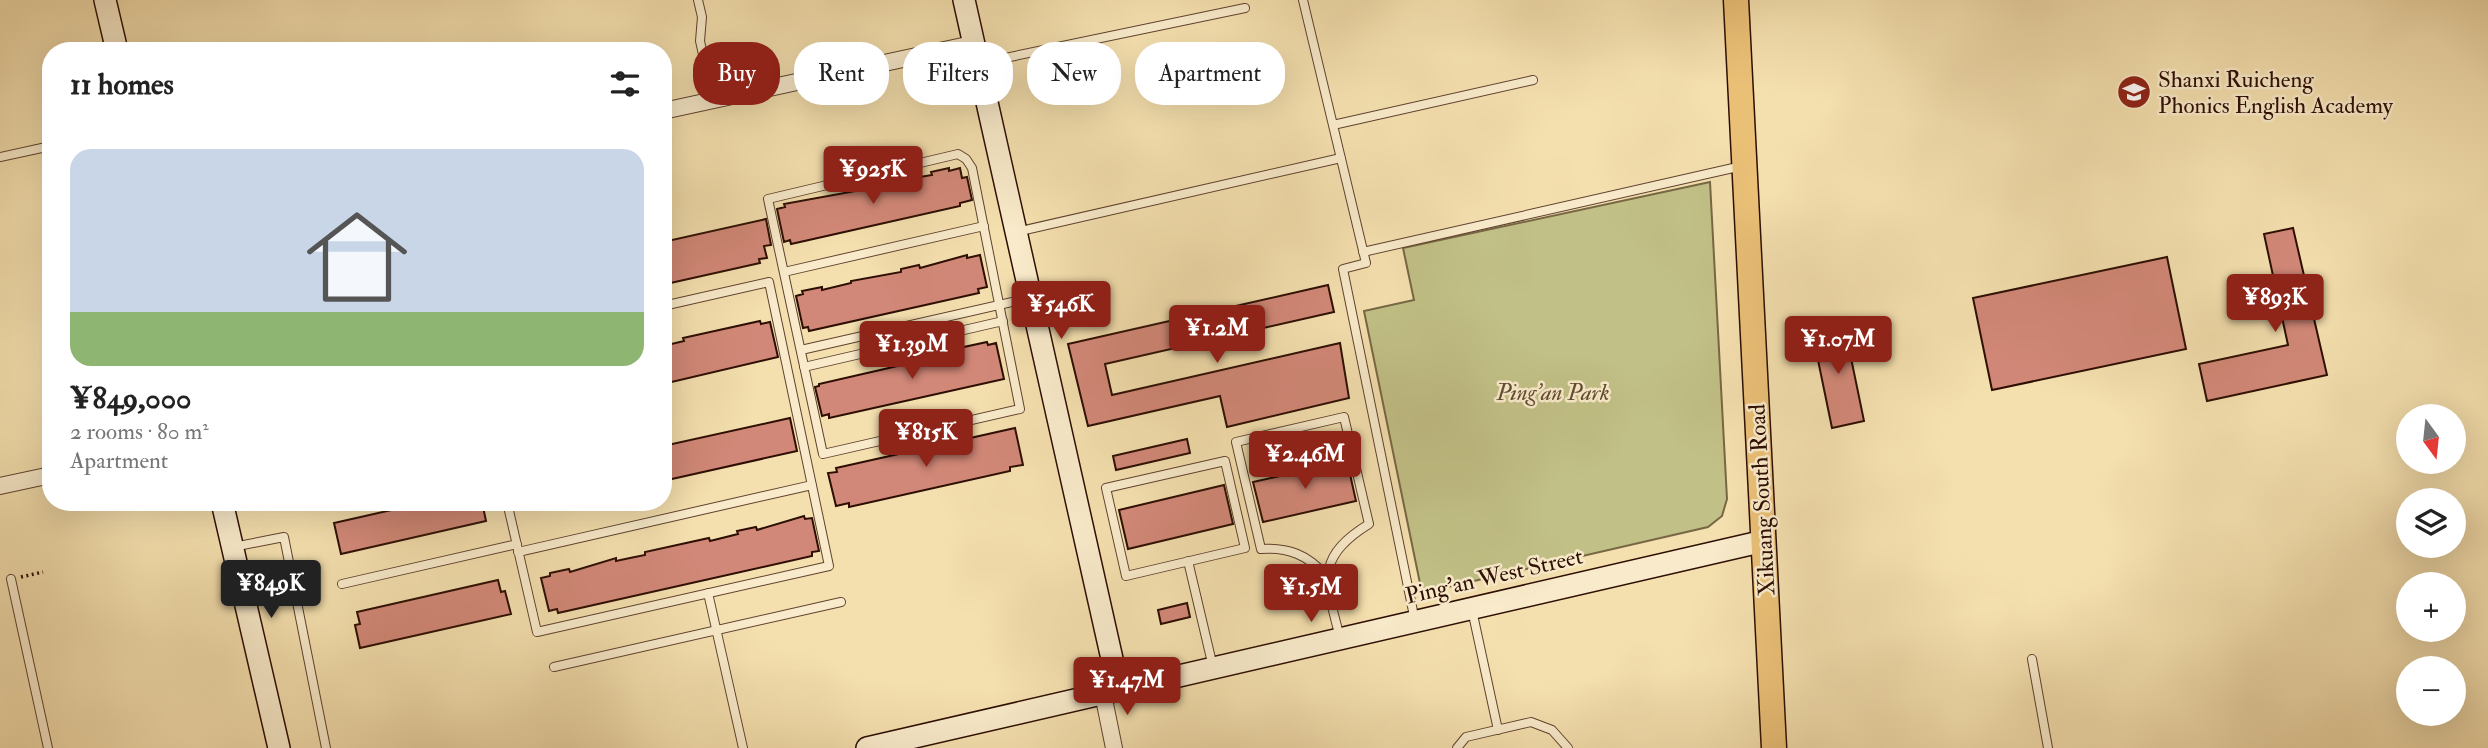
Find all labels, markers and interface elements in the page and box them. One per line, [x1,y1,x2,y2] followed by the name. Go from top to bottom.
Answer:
[693,42,780,105] chip: Buy
[794,42,889,105] chip: Rent
[903,42,1013,105] chip: Filters
[1027,42,1121,105] chip: New
[1135,42,1285,105] chip: Apartment
[606,65,644,103] icon: filters
[2158,65,2394,120] place label: Shanxi Ruicheng Phonics English Academy
[70,66,174,103] text: 11 homes
[2115,73,2153,111] school or university icon: Shanxi Ruicheng Phonics English Academy
[824,146,922,206] pin: ¥925K
[840,154,906,183] text: ¥925K
[294,194,420,320] icon: home
[2226,274,2324,334] pin: ¥893K
[1012,282,1110,341] pin: ¥546K
[2243,282,2307,311] text: ¥893K
[1028,289,1094,318] text: ¥546K
[1168,306,1266,365] pin: ¥1.2M
[1185,313,1249,342] text: ¥1.2M
[1781,316,1895,376] pin: ¥1.07M
[855,322,969,381] pin: ¥1.39M
[1801,324,1875,353] text: ¥1.07M
[876,329,948,358] text: ¥1.39M
[1495,378,1610,407] park label: Ping'an Park
[70,380,191,417] text: ¥849,000
[1742,403,1782,597] street label: Xikuang South Road
[2396,404,2466,474] north arrow
[2396,404,2466,726] map controls
[877,410,975,469] pin: ¥815K
[70,417,209,446] text: 2 rooms · 80 m²
[895,417,957,446] text: ¥815K
[1248,432,1362,491] pin: ¥2.46M
[1265,439,1345,468] text: ¥2.46M
[70,446,168,475] text: Apartment
[2396,488,2466,558] button: layers
[1403,542,1585,610] street label: Ping'an West Street
[222,560,320,620] pin: ¥849K
[1262,564,1360,624] pin: ¥1.5M
[237,568,305,597] text: ¥849K
[1280,572,1342,601] text: ¥1.5M
[2396,572,2466,642] button: +
[2396,656,2466,726] button: −
[1070,658,1184,717] pin: ¥1.47M
[1090,665,1165,694] text: ¥1.47M

